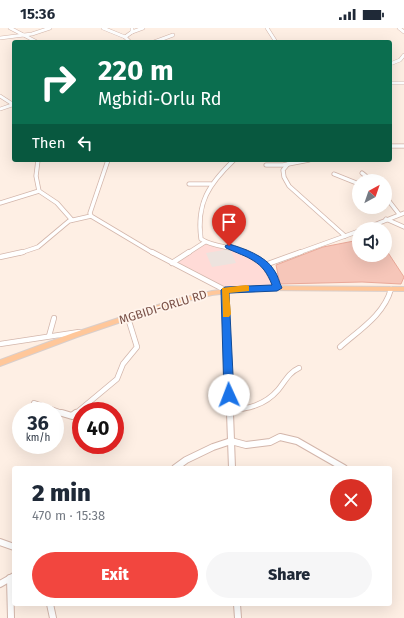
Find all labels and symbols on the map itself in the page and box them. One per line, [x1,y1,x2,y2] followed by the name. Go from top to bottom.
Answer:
[352,174,392,214] north arrow
[212,205,246,246] pin
[117,287,209,327] street label: MGBIDI-ORLU RD
[208,374,250,416] position arrow
[72,402,124,454] speed limit sign: 40

